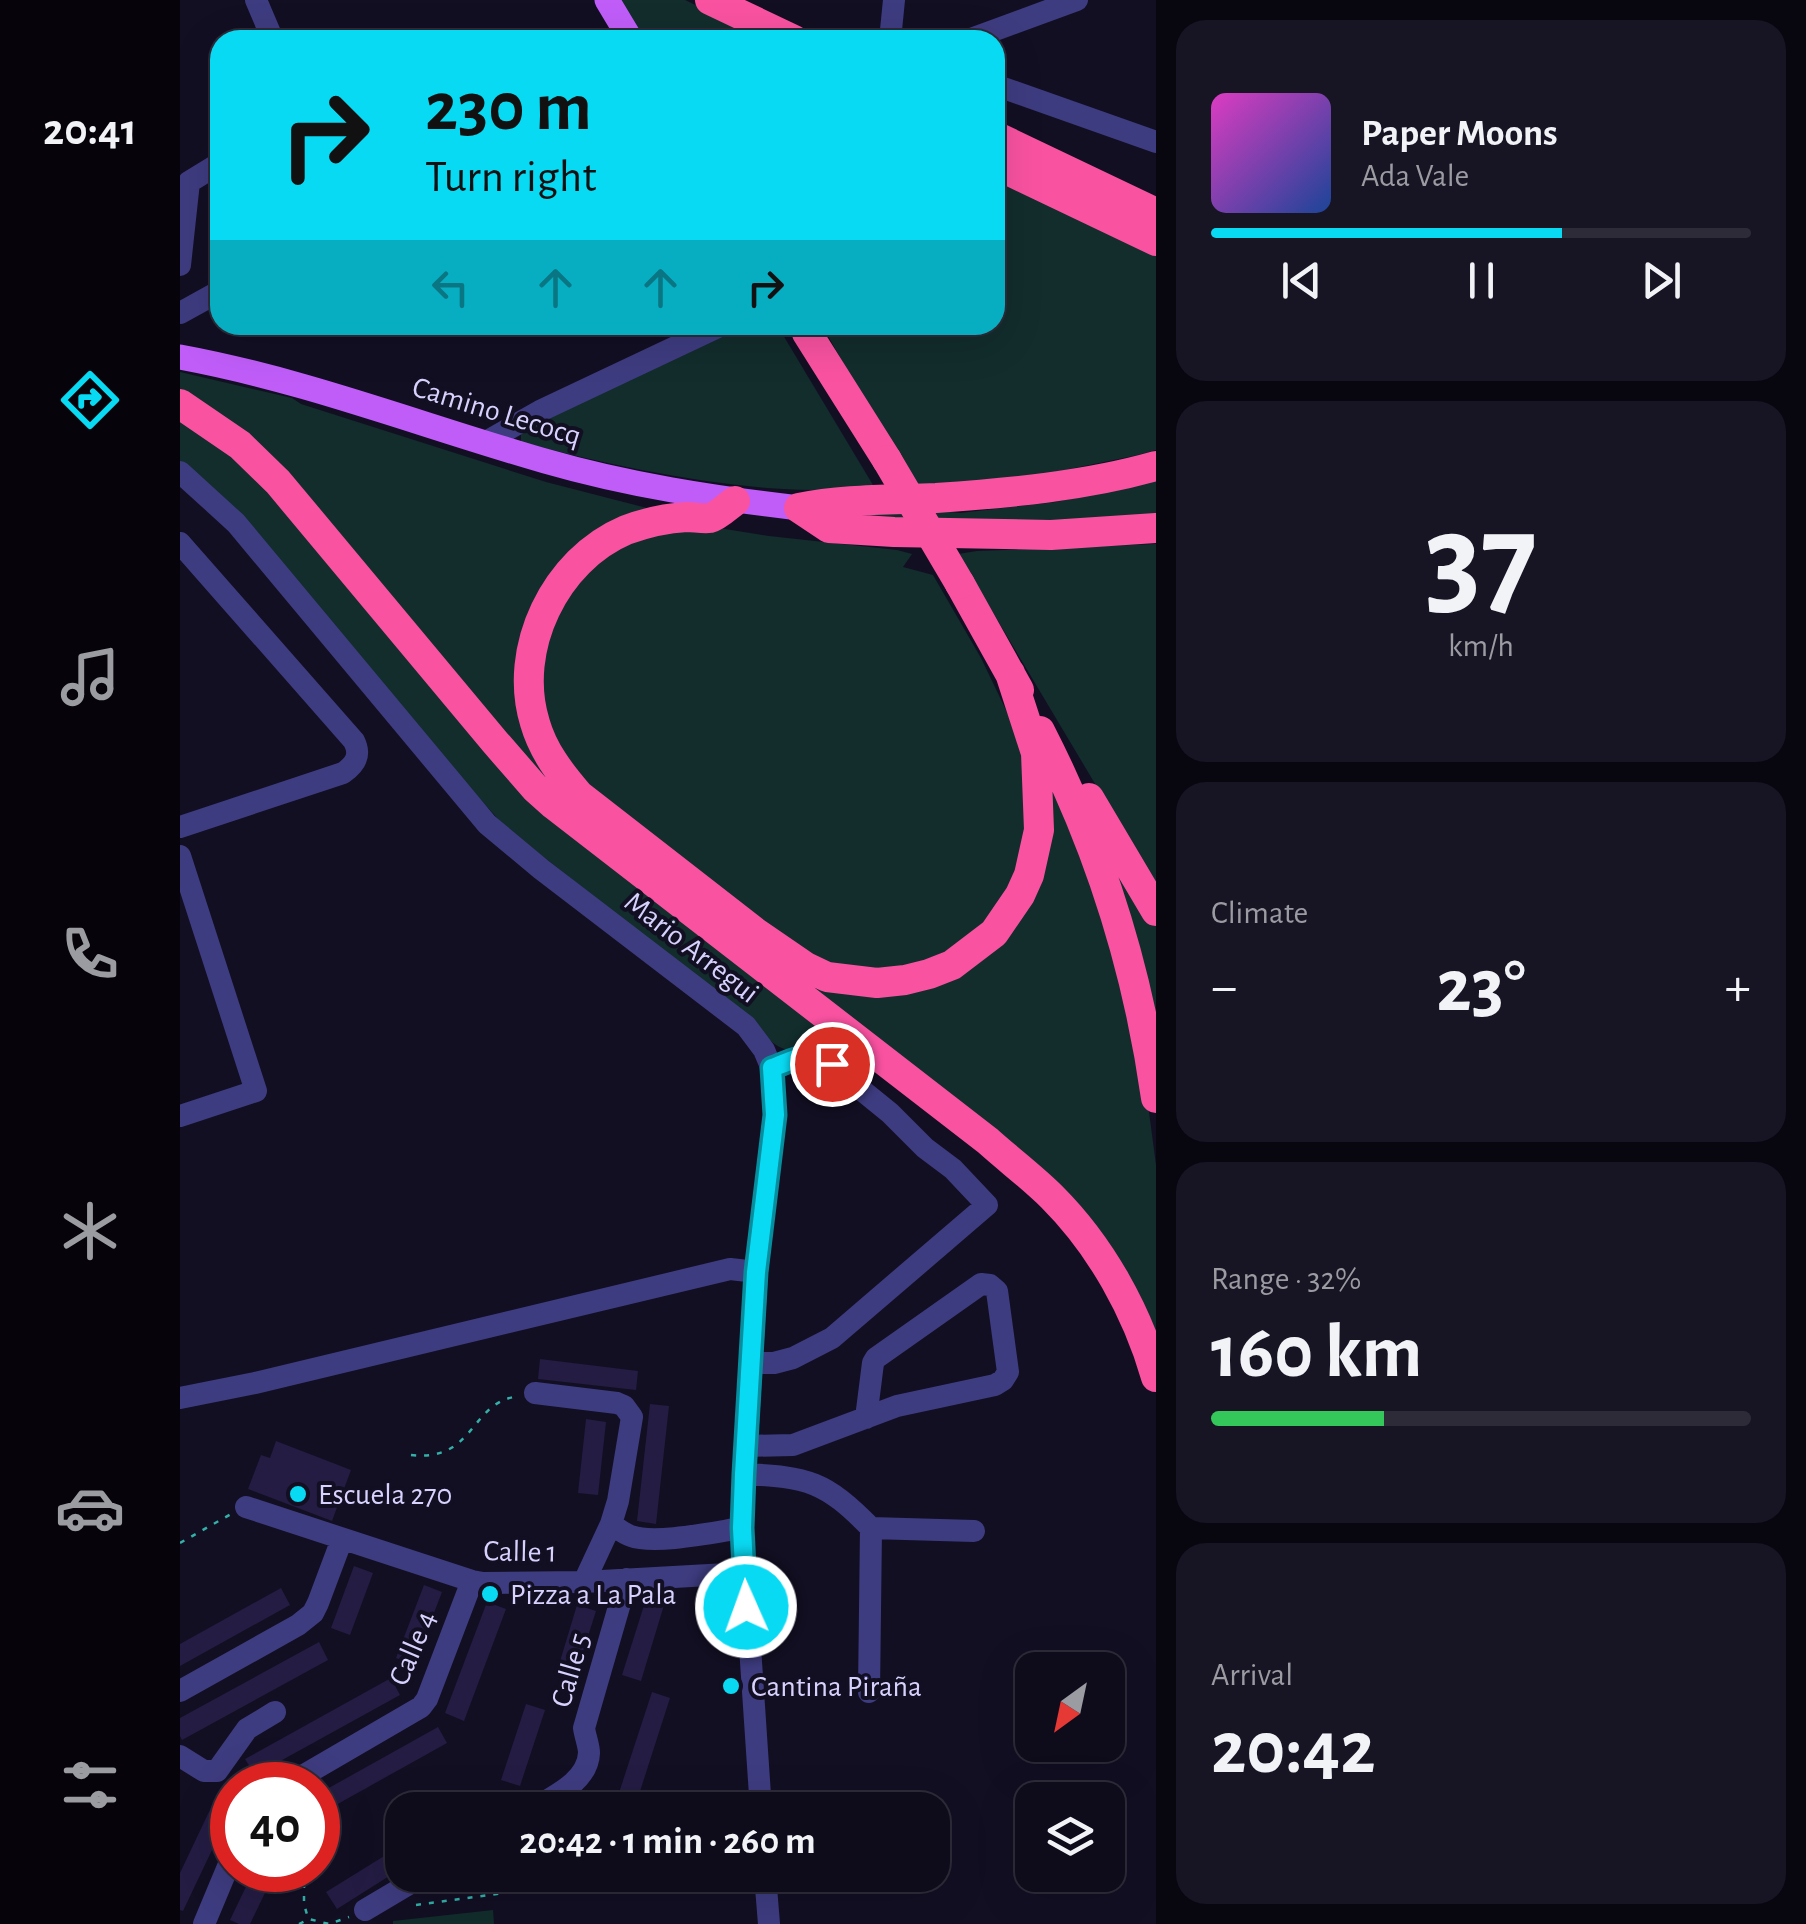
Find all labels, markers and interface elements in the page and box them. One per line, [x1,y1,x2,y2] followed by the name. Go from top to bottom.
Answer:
[260,70,390,200] icon: right
[425,73,592,143] text: 230 m
[43,108,137,153] text: 20:41
[1361,115,1558,153] text: Paper Moons
[425,155,597,200] text: Turn right
[1361,160,1469,192] text: Ada Vale
[1274,253,1329,308] icon: previous
[1454,253,1509,308] icon: pause
[1634,253,1689,308] icon: next
[423,260,478,315] icon: left
[528,260,583,315] icon: ahead
[633,260,688,315] icon: ahead
[738,260,793,315] icon: right
[55,365,125,435] icon: directions
[409,372,585,452] street label: Camino Lecocq
[1425,497,1537,627] text: 37
[1448,630,1514,662] text: km/h
[55,642,125,712] icon: music
[619,887,764,1009] street label: Mario Arregui
[1211,897,1308,929] text: Climate
[55,919,125,989] icon: phone
[1436,950,1526,1025] text: 23°
[1211,960,1237,1015] text: −
[1725,960,1751,1015] text: +
[790,1022,875,1107] pin
[805,1037,860,1092] icon: arrive
[55,1196,125,1266] icon: climate
[1211,1263,1361,1295] text: Range · 32%
[1211,1316,1422,1391] text: 160 km
[55,1473,125,1543] icon: car
[318,1480,452,1510] place label: Escuela 270
[287,1483,309,1505] marker: Escuela 270
[483,1536,557,1568] street label: Calle 1
[694,1555,798,1659] position arrow
[510,1580,676,1610] place label: Pizza a La Pala
[479,1583,501,1605] marker: Pizza a La Pala
[384,1607,442,1690] street label: Calle 4
[546,1630,596,1711] street label: Calle 5
[1015,1652,1125,1762] north arrow
[1015,1652,1125,1892] map controls
[1211,1659,1293,1691] text: Arrival
[751,1672,922,1702] place label: Cantina Piraña
[720,1675,742,1697] marker: Cantina Piraña
[1211,1712,1376,1787] text: 20:42
[55,1750,125,1820] icon: filters
[210,1762,340,1892] speed limit sign: 40
[1015,1782,1125,1892] button: layers
[519,1823,816,1861] text: 20:42 · 1 min · 260 m

